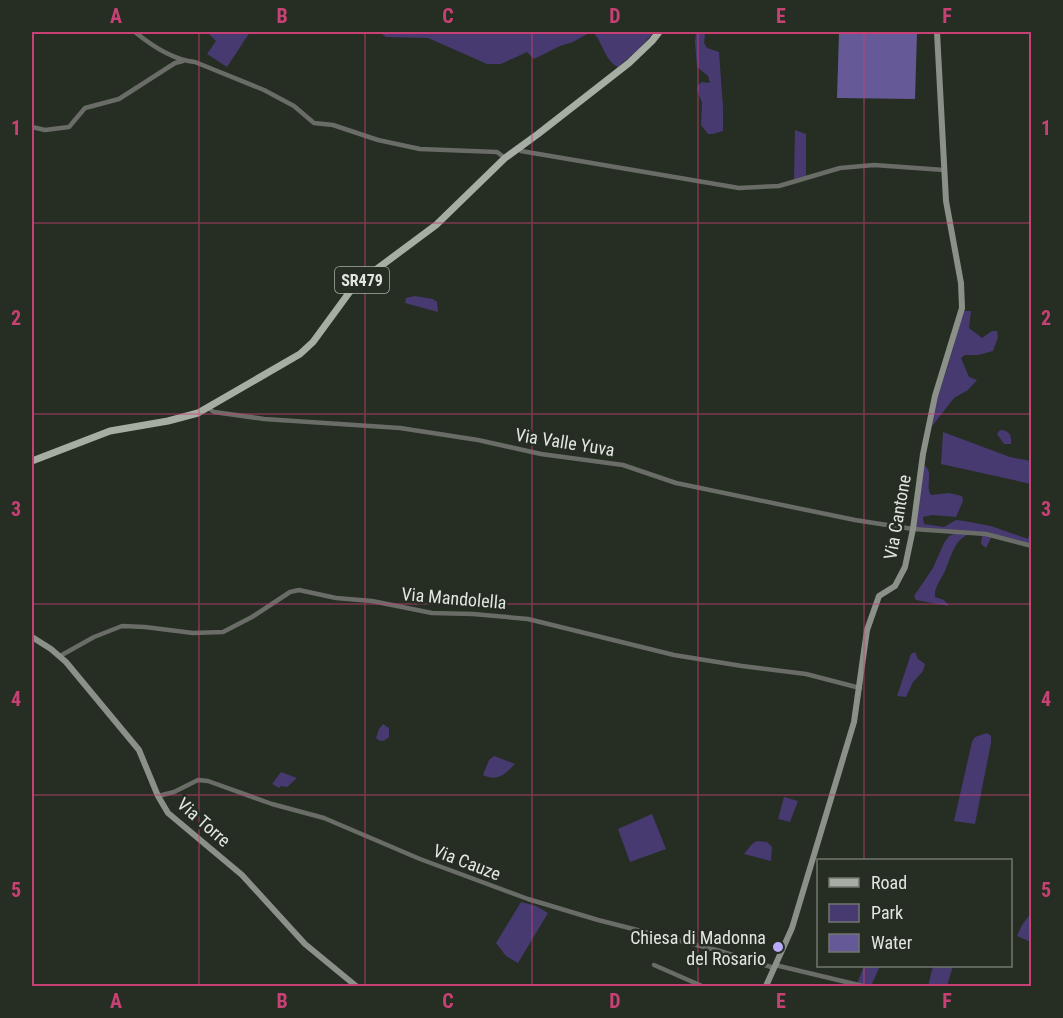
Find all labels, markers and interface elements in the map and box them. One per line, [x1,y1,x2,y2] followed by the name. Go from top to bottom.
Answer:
[110,4,122,28] text: A
[276,4,288,28] text: B
[442,4,454,28] text: C
[609,4,621,28] text: D
[776,4,786,28] text: E
[942,4,952,28] text: F
[11,116,21,140] text: 1
[1041,116,1051,140] text: 1
[335,267,389,293] road number: SR479
[11,306,21,330] text: 2
[1041,306,1051,330] text: 2
[514,424,616,460] street label: Via Valle Yuva
[879,473,915,561] street label: Via Cantone
[11,497,21,521] text: 3
[1041,497,1051,521] text: 3
[401,583,507,613] street label: Via Mandolella
[11,687,21,711] text: 4
[1041,687,1051,711] text: 4
[173,793,235,851] street label: Via Torre
[430,840,504,884] street label: Via Cauze
[817,859,1012,967] legend
[871,872,907,893] text: Road
[11,878,21,902] text: 5
[1041,878,1051,902] text: 5
[871,902,903,923] text: Park
[630,927,766,969] place label: Chiesa di Madonna del Rosario
[871,932,913,953] text: Water
[771,940,785,954] marker: Chiesa di Madonna del Rosario
[110,989,122,1013] text: A
[276,989,288,1013] text: B
[442,989,454,1013] text: C
[609,989,621,1013] text: D
[776,989,786,1013] text: E
[942,989,952,1013] text: F

